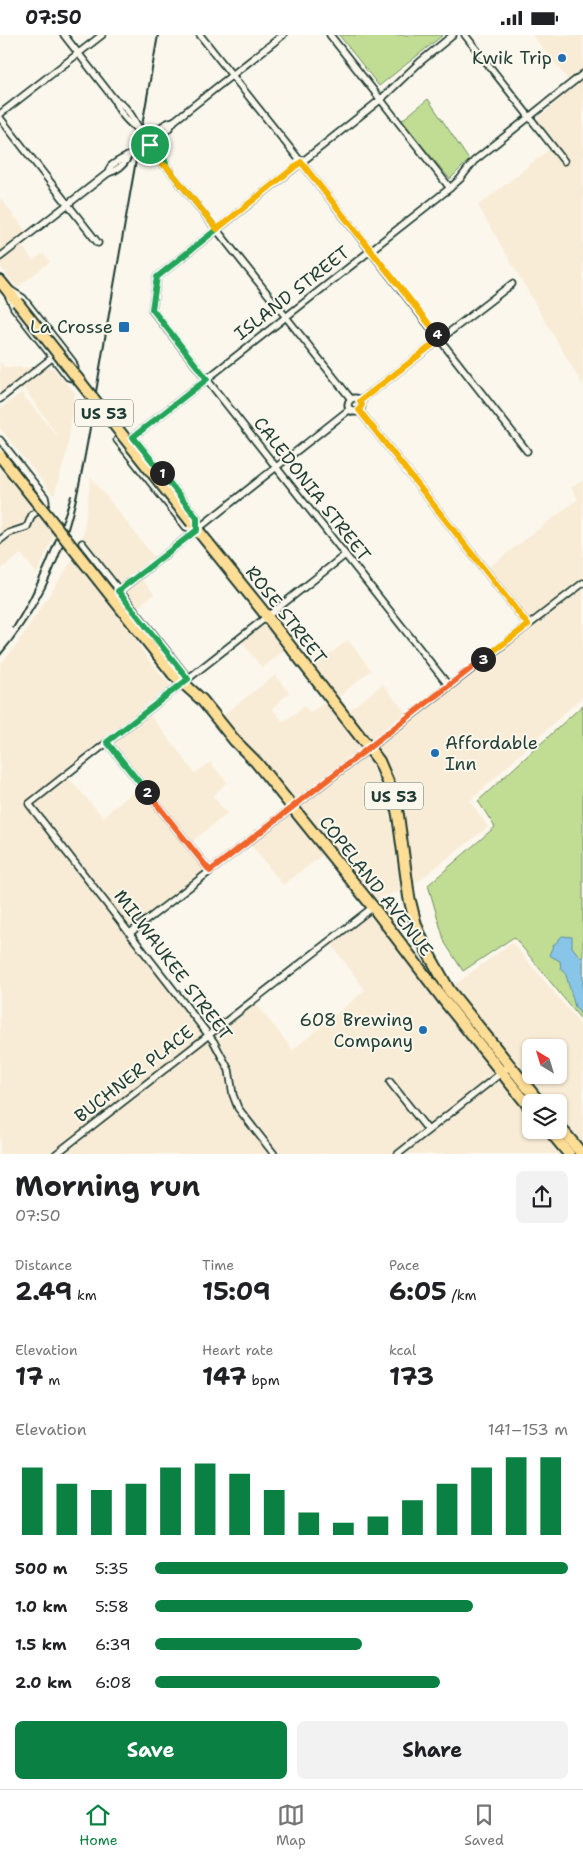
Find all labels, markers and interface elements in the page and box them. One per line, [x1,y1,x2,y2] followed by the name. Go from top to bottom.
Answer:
[25,5,82,30] text: 07:50
[472,46,552,70] place label: Kwik Trip
[556,52,568,64] marker: Kwik Trip
[129,124,171,166] pin
[136,131,164,159] icon: arrive
[229,240,355,346] street label: ISLAND STREET
[30,315,113,339] place label: La Crosse
[117,320,131,334] marker: La Crosse
[424,321,450,347] pin: 4
[433,325,442,343] text: 4
[75,399,133,427] road number: US 53
[248,412,376,566] street label: CALEDONIA STREET
[150,461,174,485] pin: 1
[159,464,166,482] text: 1
[240,561,332,669] street label: ROSE STREET
[470,647,496,671] pin: 3
[479,650,488,668] text: 3
[445,731,538,776] place label: Affordable Inn
[429,747,441,759] marker: Affordable Inn
[134,779,160,805] pin: 2
[143,783,152,801] text: 2
[365,783,423,809] road number: US 53
[314,811,438,961] street label: COPELAND AVENUE
[108,885,238,1045] street label: MILWAUKEE STREET
[300,1008,413,1053] place label: 608 Brewing Company
[70,1020,198,1128] street label: BUCHNER PLACE
[417,1024,429,1036] marker: 608 Brewing Company
[522,1039,568,1084] north arrow
[522,1039,567,1139] map controls
[522,1094,567,1139] button: layers
[15,1167,200,1205] text: Morning run
[516,1171,568,1223] button: share
[15,1205,61,1226] text: 07:50
[15,1256,72,1274] text: Distance
[202,1256,234,1274] text: Time
[389,1256,420,1274] text: Pace
[15,1274,72,1308] text: 2.49
[202,1274,271,1308] text: 15:09
[389,1274,447,1308] text: 6:05
[72,1286,97,1304] text: km
[447,1286,477,1304] text: /km
[15,1341,78,1359] text: Elevation
[202,1341,273,1359] text: Heart rate
[389,1341,416,1359] text: kcal
[15,1359,44,1393] text: 17
[202,1359,247,1393] text: 147
[389,1359,434,1393] text: 173
[44,1371,60,1389] text: m
[247,1371,280,1389] text: bpm
[15,1419,87,1440] text: Elevation
[488,1419,568,1440] text: 141–153 m
[15,1558,67,1579] text: 500 m
[95,1558,128,1579] text: 5:35
[15,1596,67,1617] text: 1.0 km
[95,1596,129,1617] text: 5:58
[15,1634,67,1655] text: 1.5 km
[95,1634,131,1655] text: 6:39
[15,1672,72,1693] text: 2.0 km
[95,1672,132,1693] text: 6:08
[15,1721,287,1779] button: Save
[297,1721,568,1779] button: Share
[79,1801,118,1849] tab: Home
[276,1801,306,1849] tab: Map
[464,1801,504,1849] tab: Saved

